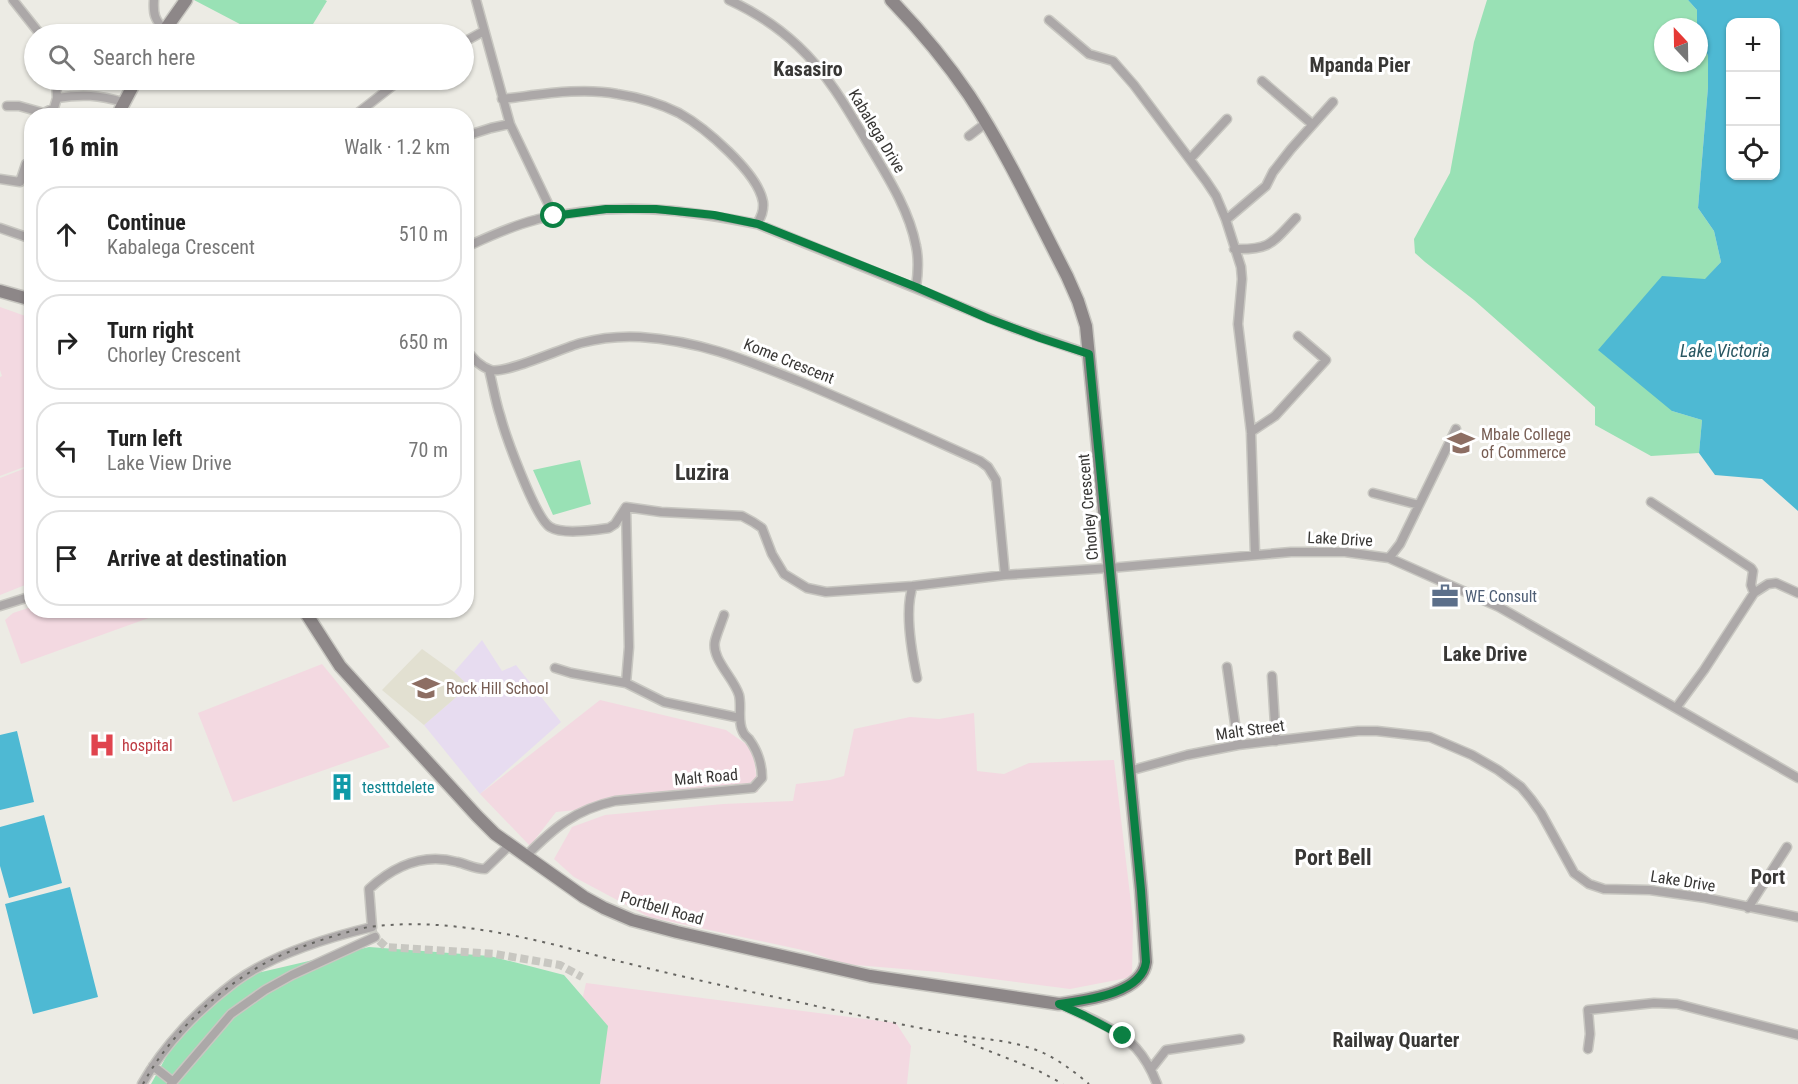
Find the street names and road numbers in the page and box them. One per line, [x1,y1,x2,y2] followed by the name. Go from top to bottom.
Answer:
[845,86,909,176] street label: Kabalega Drive
[741,334,837,388] street label: Kome Crescent
[1074,453,1102,561] street label: Chorley Crescent
[1307,528,1373,550] street label: Lake Drive
[1214,716,1286,744] street label: Malt Street
[673,765,739,789] street label: Malt Road
[1649,866,1717,896] street label: Lake Drive
[618,887,706,929] street label: Portbell Road

